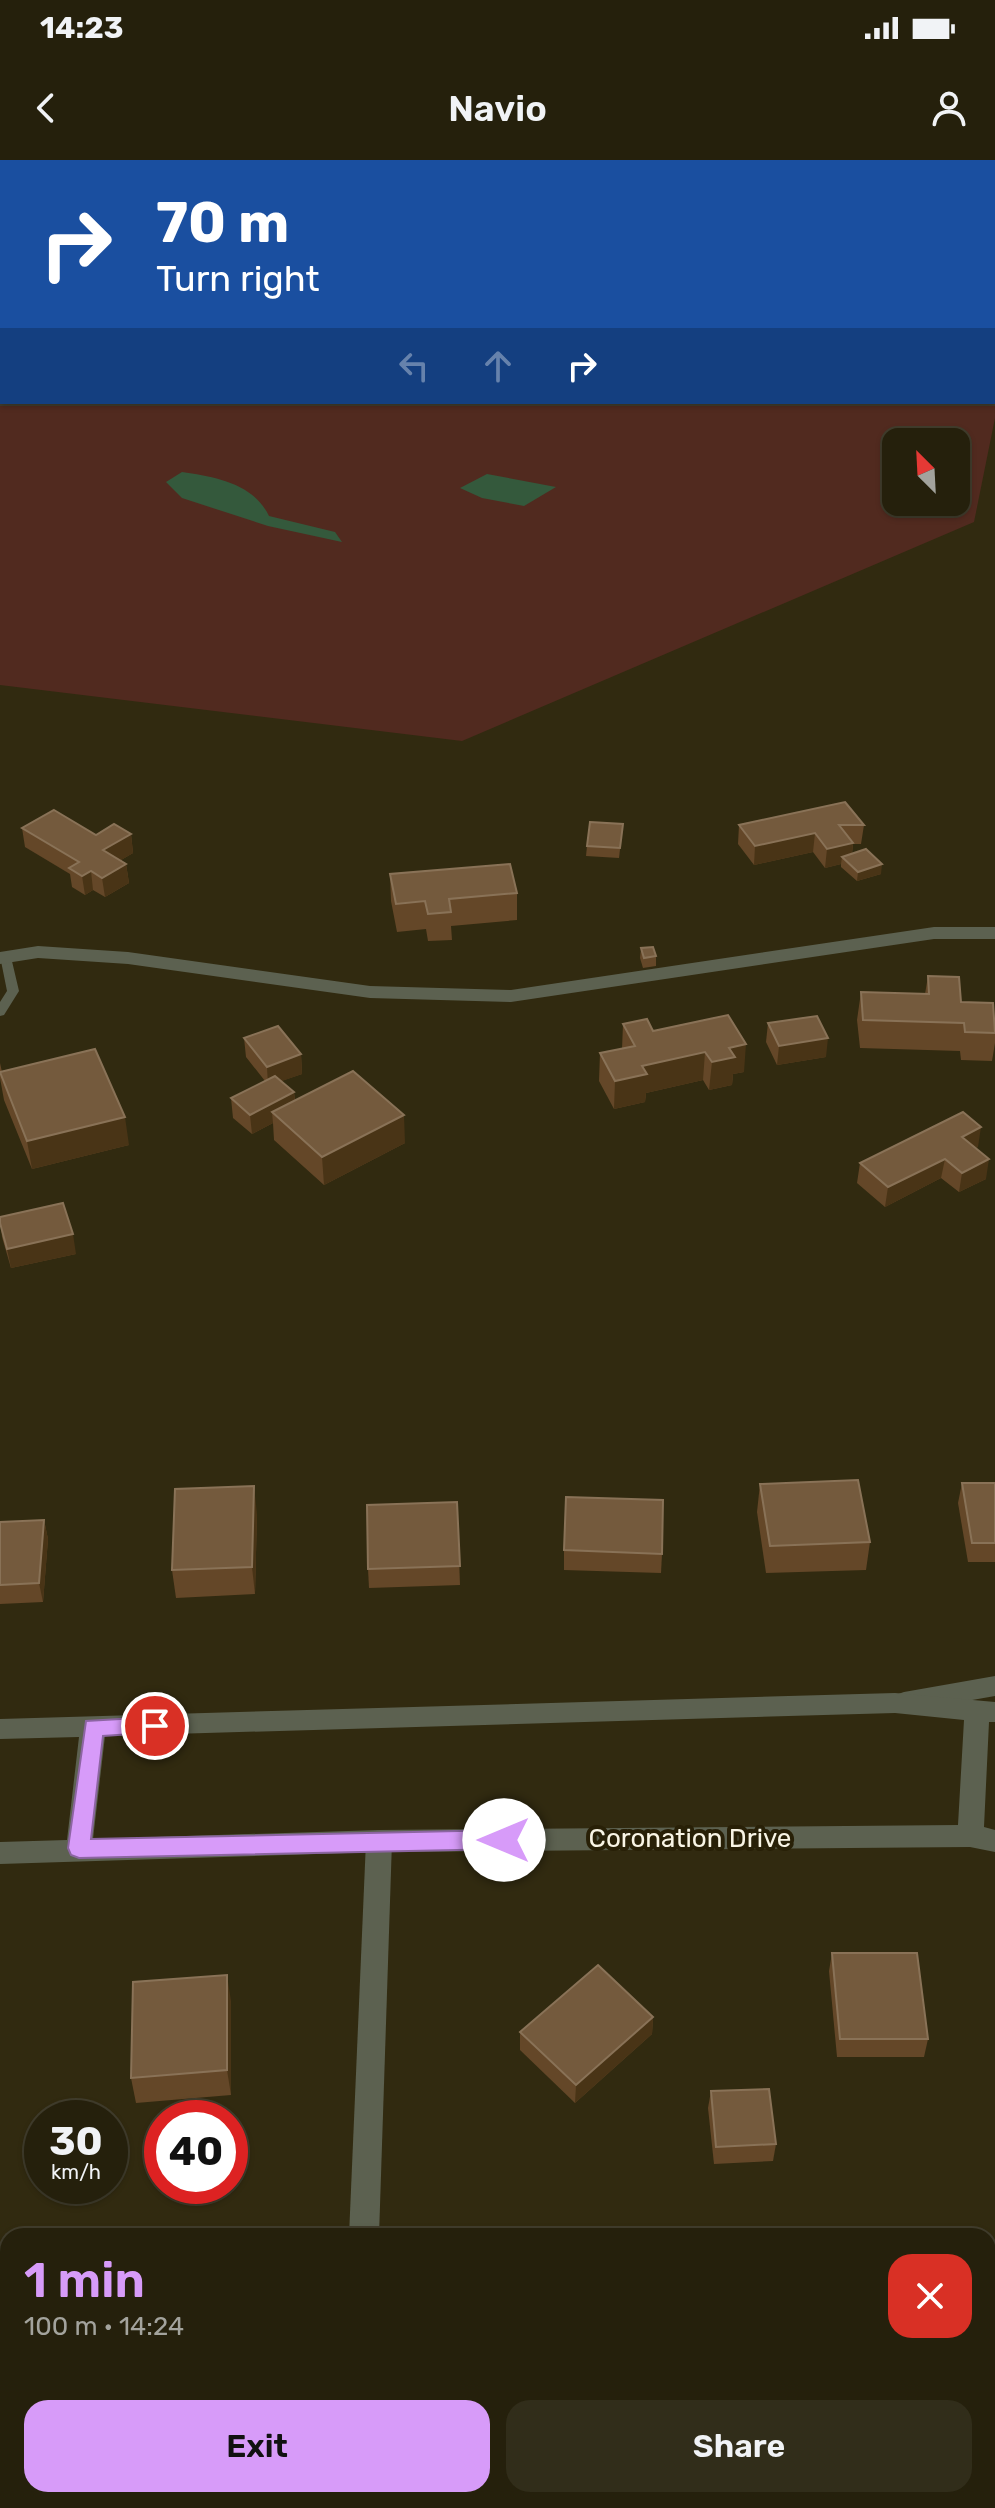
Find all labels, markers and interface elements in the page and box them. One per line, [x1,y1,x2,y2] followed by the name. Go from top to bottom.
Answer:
[40,10,123,46] text: 14:23
[24,86,68,130] icon: back
[927,86,971,130] icon: person
[448,87,547,130] text: Navio
[156,190,289,256] text: 70 m
[24,192,128,296] icon: right
[156,257,320,300] text: Turn right
[392,344,436,388] icon: left
[476,344,520,388] icon: ahead
[560,344,604,388] icon: right
[882,428,970,516] north arrow
[882,428,970,516] map controls
[121,1692,189,1760] pin
[133,1704,177,1748] icon: arrive
[462,1798,546,1882] position arrow
[589,1823,791,1854] street label: Coronation Drive
[144,2100,248,2204] speed limit sign: 40
[49,2118,103,2165] text: 30
[51,2160,101,2184] text: km/h
[24,2252,145,2309] text: 1 min
[888,2254,972,2338] button: close
[24,2311,184,2342] text: 100 m · 14:24
[24,2400,490,2492] button: Exit
[506,2400,972,2492] button: Share

